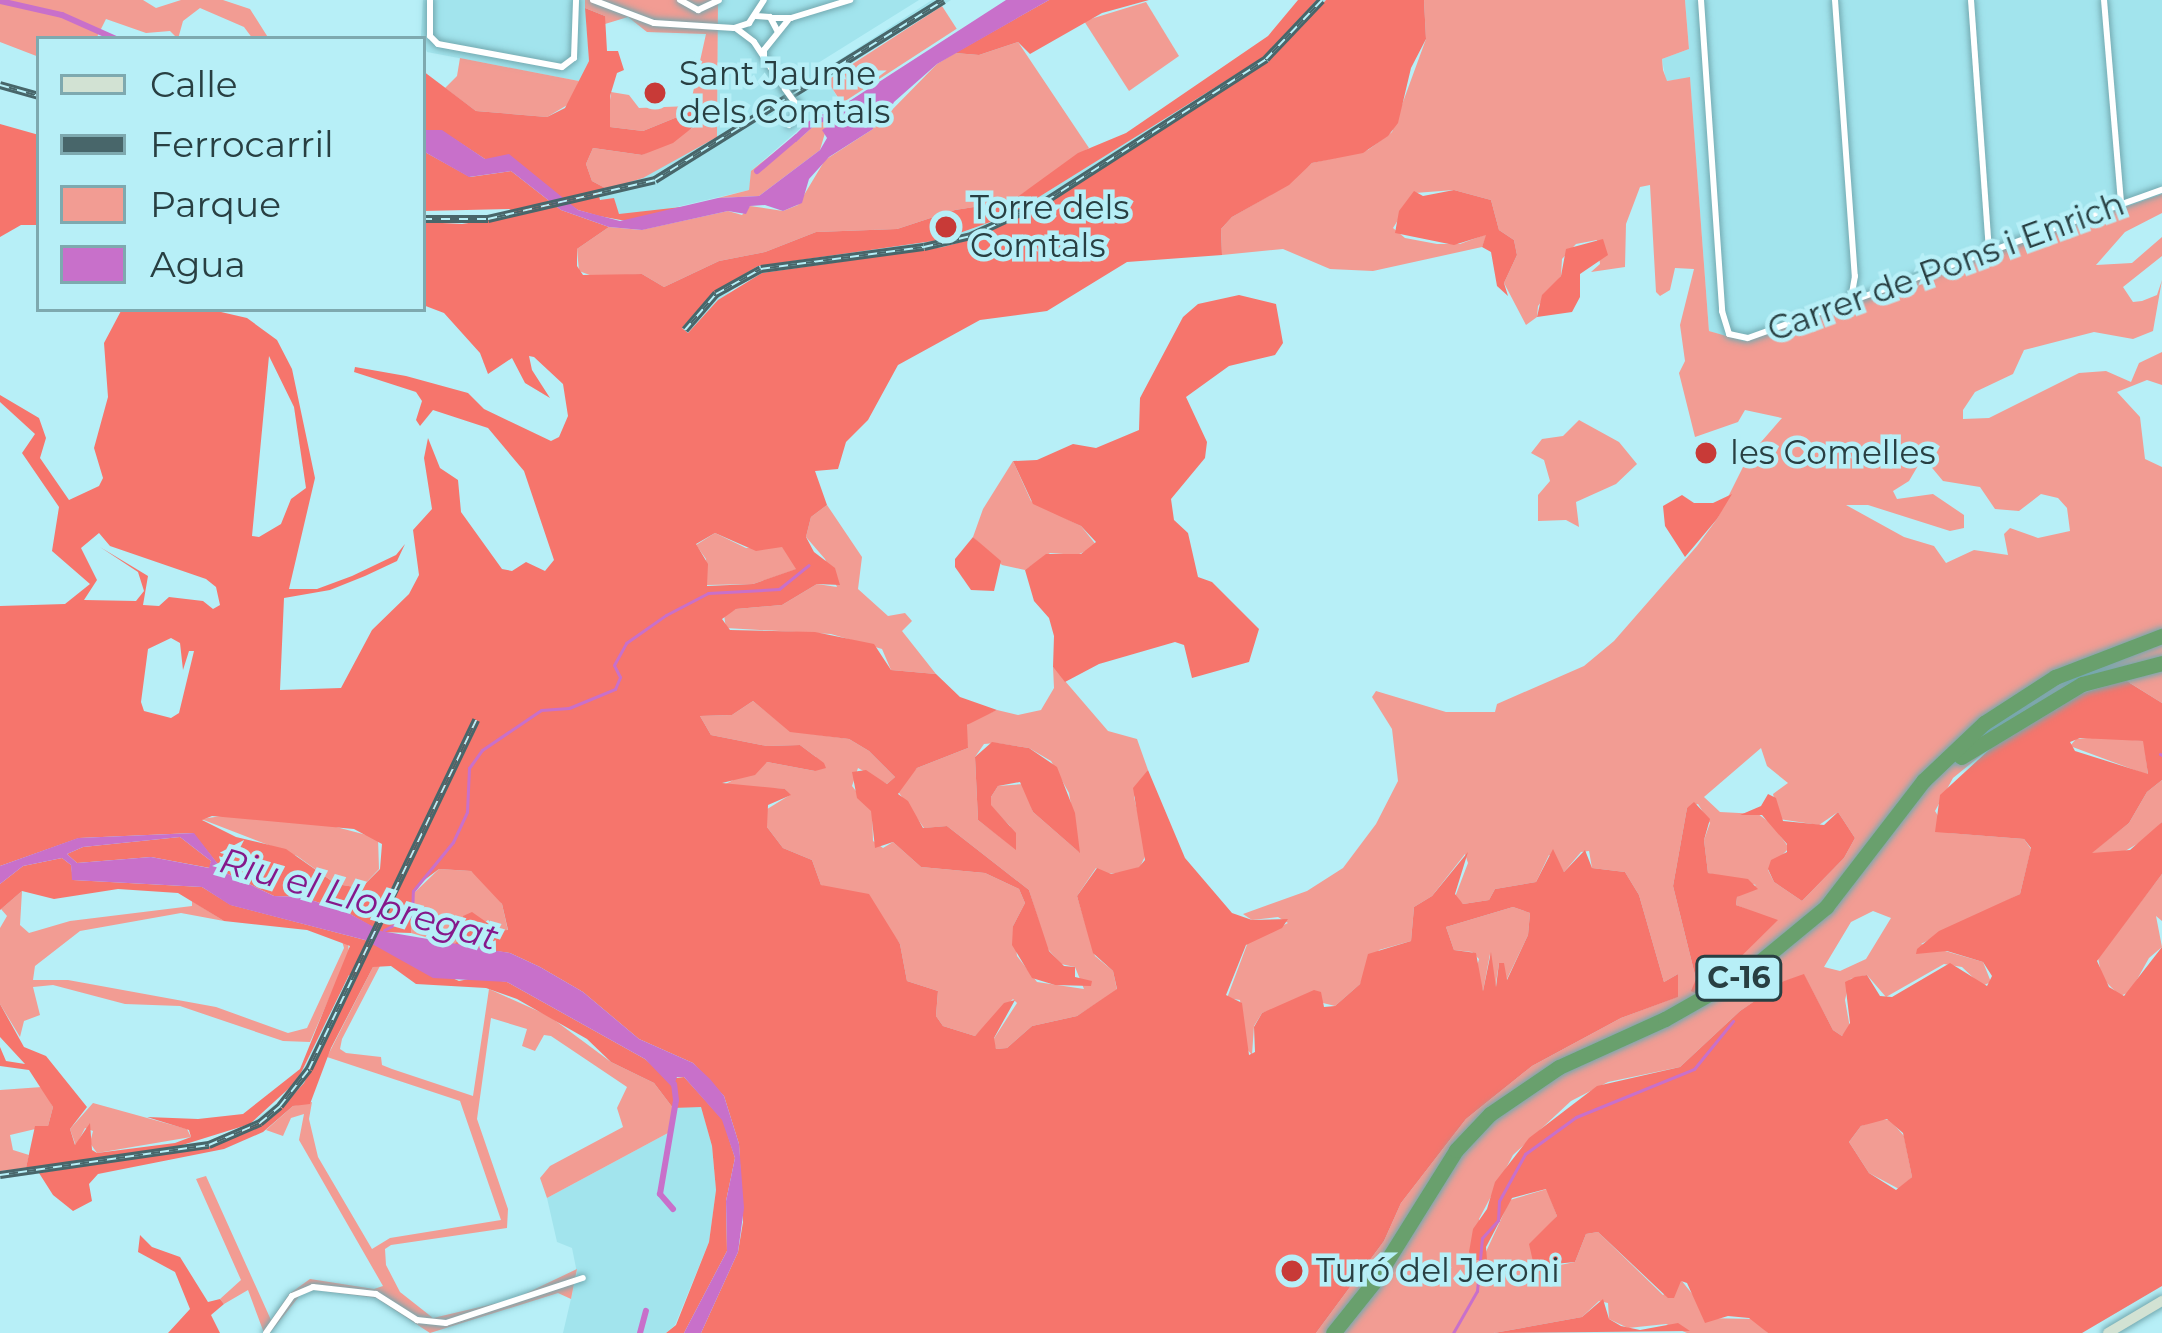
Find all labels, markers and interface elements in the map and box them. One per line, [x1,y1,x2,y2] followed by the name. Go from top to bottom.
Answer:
[36,36,426,312] legend
[679,54,890,132] place label: Sant Jaume dels Comtals
[150,62,238,106] text: Calle
[642,80,668,106] marker: Sant Jaume dels Comtals
[150,122,334,166] text: Ferrocarril
[150,182,281,226] text: Parque
[1762,184,2130,350] street label: Carrer de Pons i Enrich
[970,188,1129,266] place label: Torre dels Comtals
[933,214,959,240] marker: Torre dels Comtals
[150,242,246,286] text: Agua
[1730,433,1936,473] place label: les Comelles
[1693,440,1719,466] marker: les Comelles
[215,839,503,959] water label: Riu el Llobregat
[1694,954,1784,1002] road number: C-16
[1316,1251,1560,1291] place label: Turó del Jeroni
[1279,1258,1305,1284] marker: Turó del Jeroni

